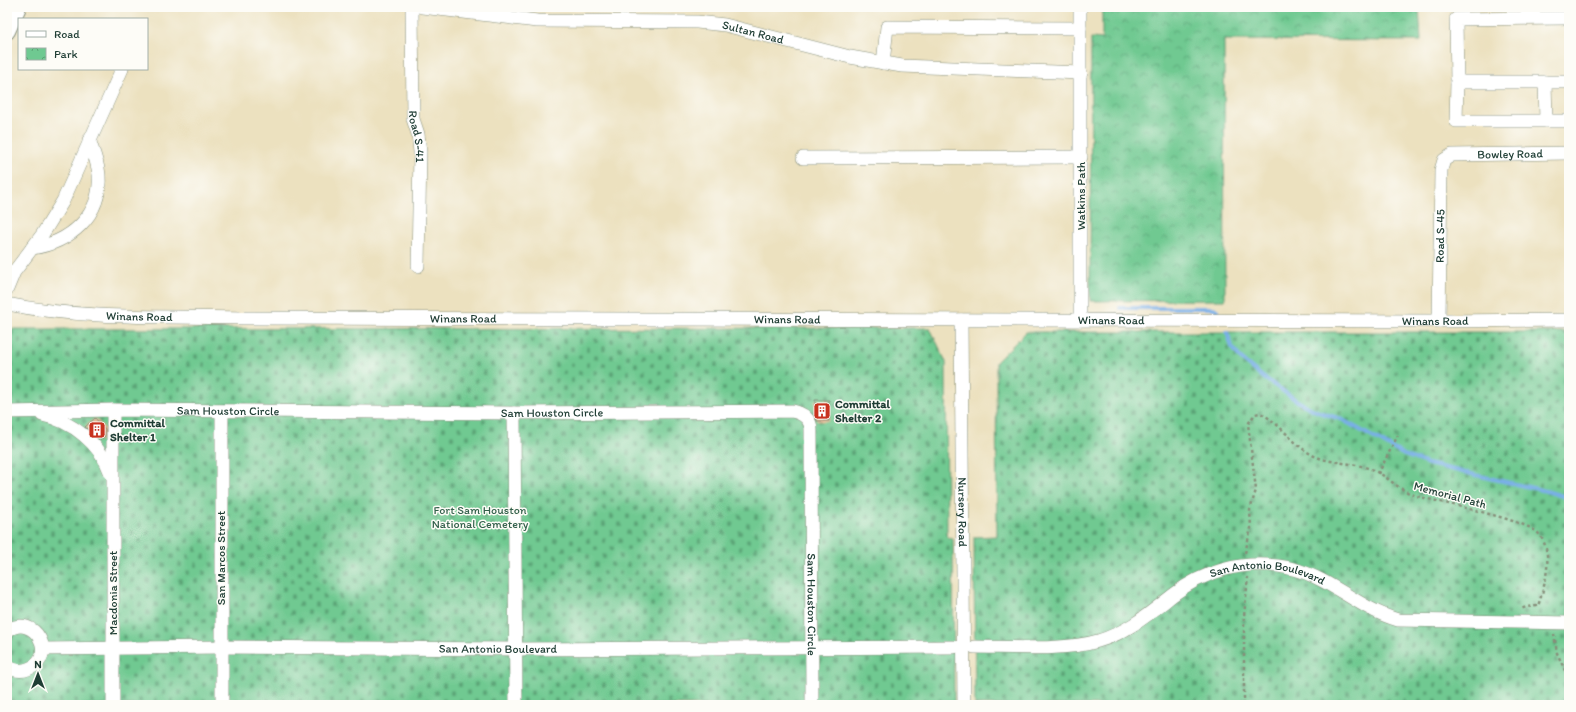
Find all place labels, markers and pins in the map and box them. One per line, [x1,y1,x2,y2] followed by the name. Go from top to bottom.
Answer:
[835,397,890,425] place label: Committal Shelter 2
[812,401,832,421] building icon: Committal Shelter 2
[110,416,165,444] place label: Committal Shelter 1
[87,420,107,440] building icon: Committal Shelter 1

